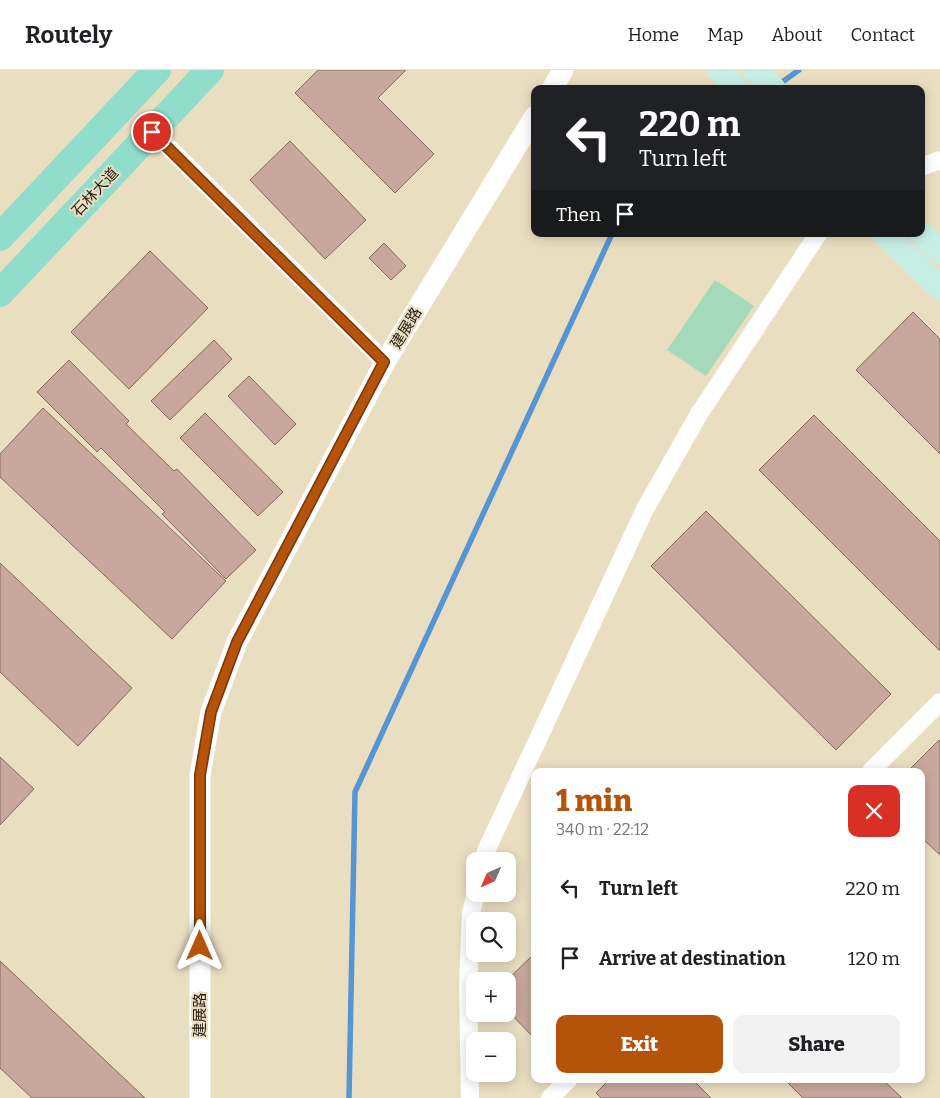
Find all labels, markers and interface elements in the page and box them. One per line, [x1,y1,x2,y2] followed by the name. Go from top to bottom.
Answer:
[25,21,112,49] text: Routely
[628,24,679,46] text: Home
[707,24,743,46] text: Map
[771,24,822,46] text: About
[850,24,915,46] text: Contact
[639,103,740,145] text: 220 m
[556,105,621,170] icon: left
[131,111,173,153] pin
[138,118,166,146] icon: arrive
[639,145,727,172] text: Turn left
[68,164,122,220] street label: 石林大道
[611,200,639,228] icon: arrive
[556,203,601,226] text: Then
[387,304,425,352] street label: 建展路
[556,783,632,819] text: 1 min
[848,785,900,837] button: close
[556,820,649,839] text: 340 m · 22:12
[466,852,516,902] north arrow
[466,852,516,1082] map controls
[556,874,584,902] icon: left
[599,877,678,900] text: Turn left
[845,877,900,900] text: 220 m
[466,912,516,962] button: search
[173,919,225,971] position arrow
[556,944,584,972] icon: arrive
[599,947,786,970] text: Arrive at destination
[848,947,900,970] text: 120 m
[466,972,516,1022] button: +
[191,992,209,1038] street label: 建展路
[556,1015,723,1073] button: Exit
[733,1015,900,1073] button: Share
[466,1032,516,1082] button: −

